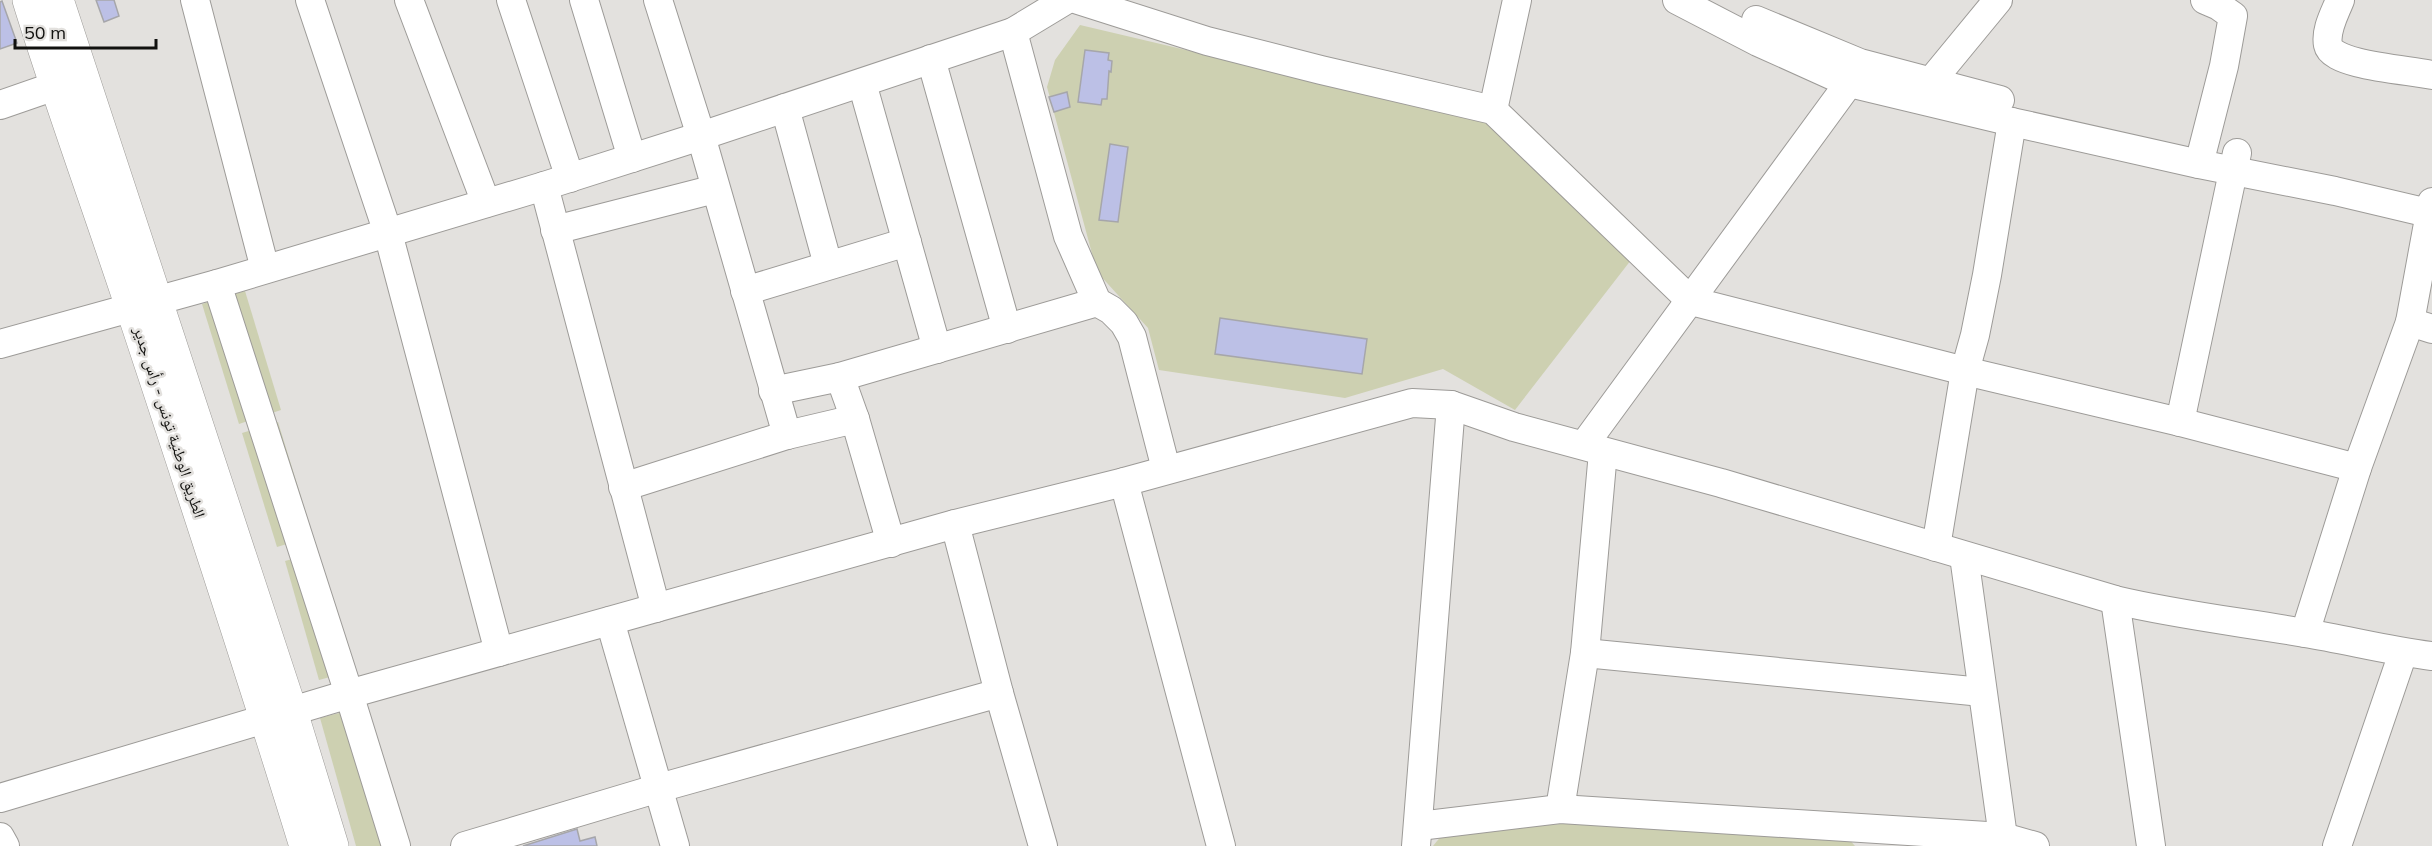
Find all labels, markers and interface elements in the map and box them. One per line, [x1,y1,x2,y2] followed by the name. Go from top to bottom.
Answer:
[15,12,156,50] scale bar
[24,21,66,44] text: 50 m
[128,323,210,520] street label: الطريق الوطنية تونس - رأس جدير

